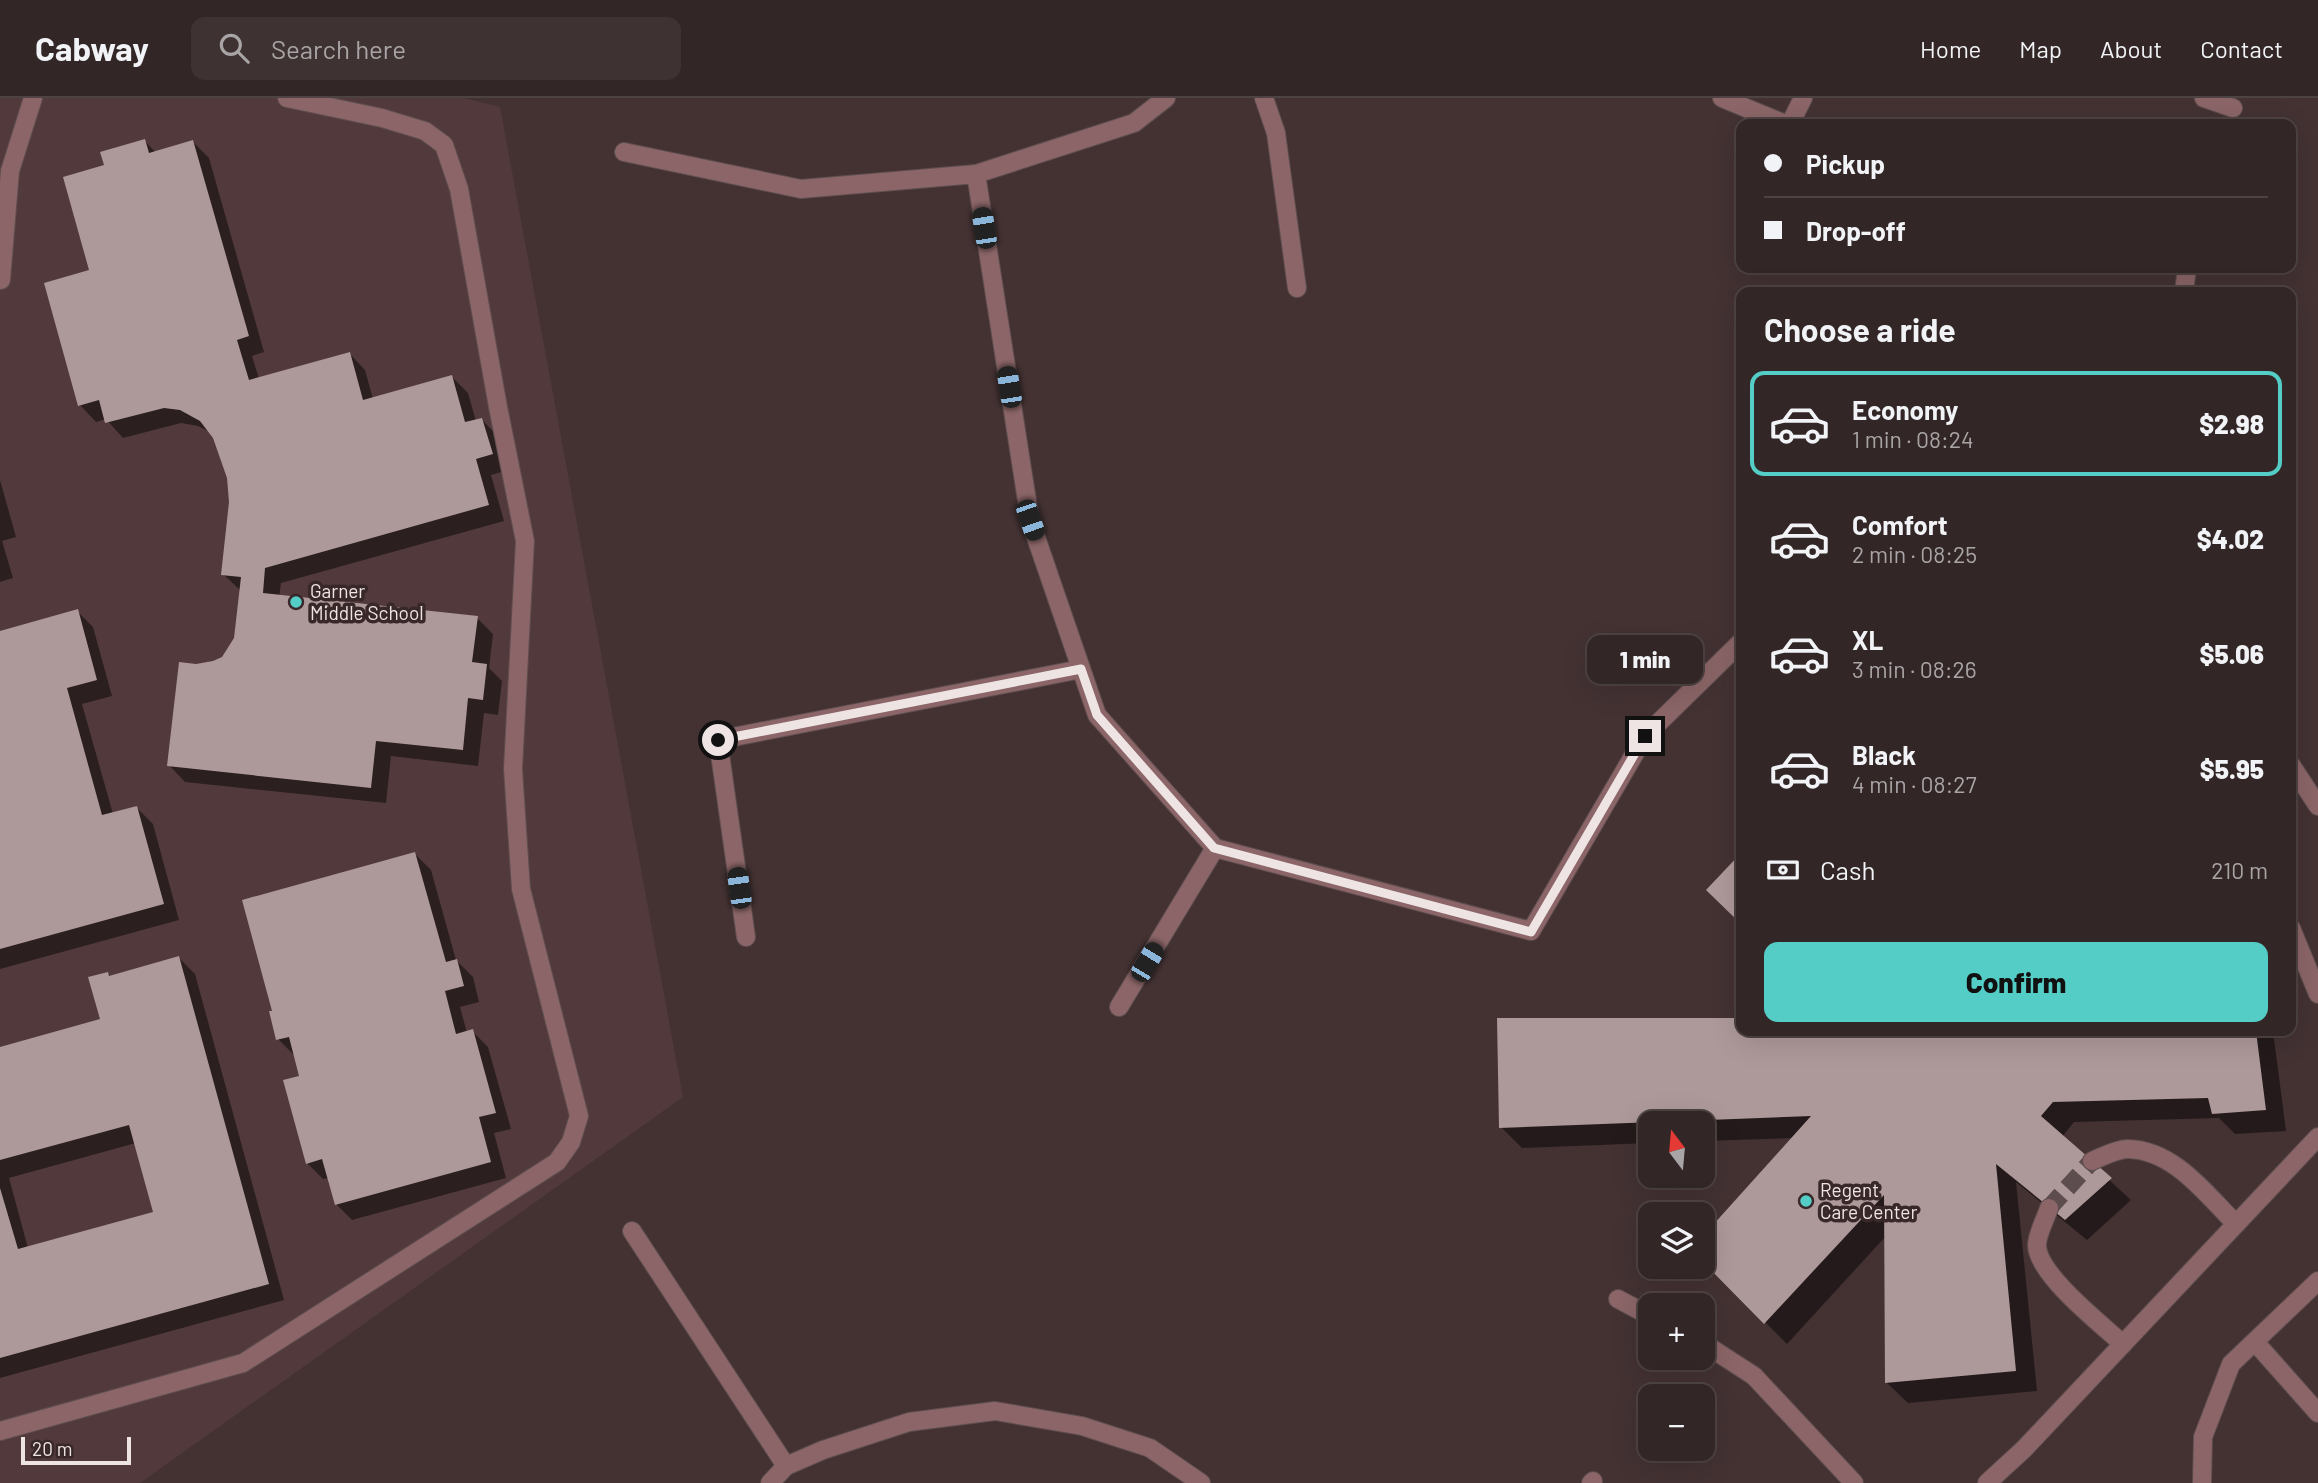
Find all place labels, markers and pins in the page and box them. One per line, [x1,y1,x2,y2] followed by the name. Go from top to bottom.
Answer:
[310,579,424,624] place label: Garner Middle School
[288,594,304,610] marker: Garner Middle School
[1820,1178,1917,1223] place label: Regent Care Center
[1798,1193,1814,1209] marker: Regent Care Center

